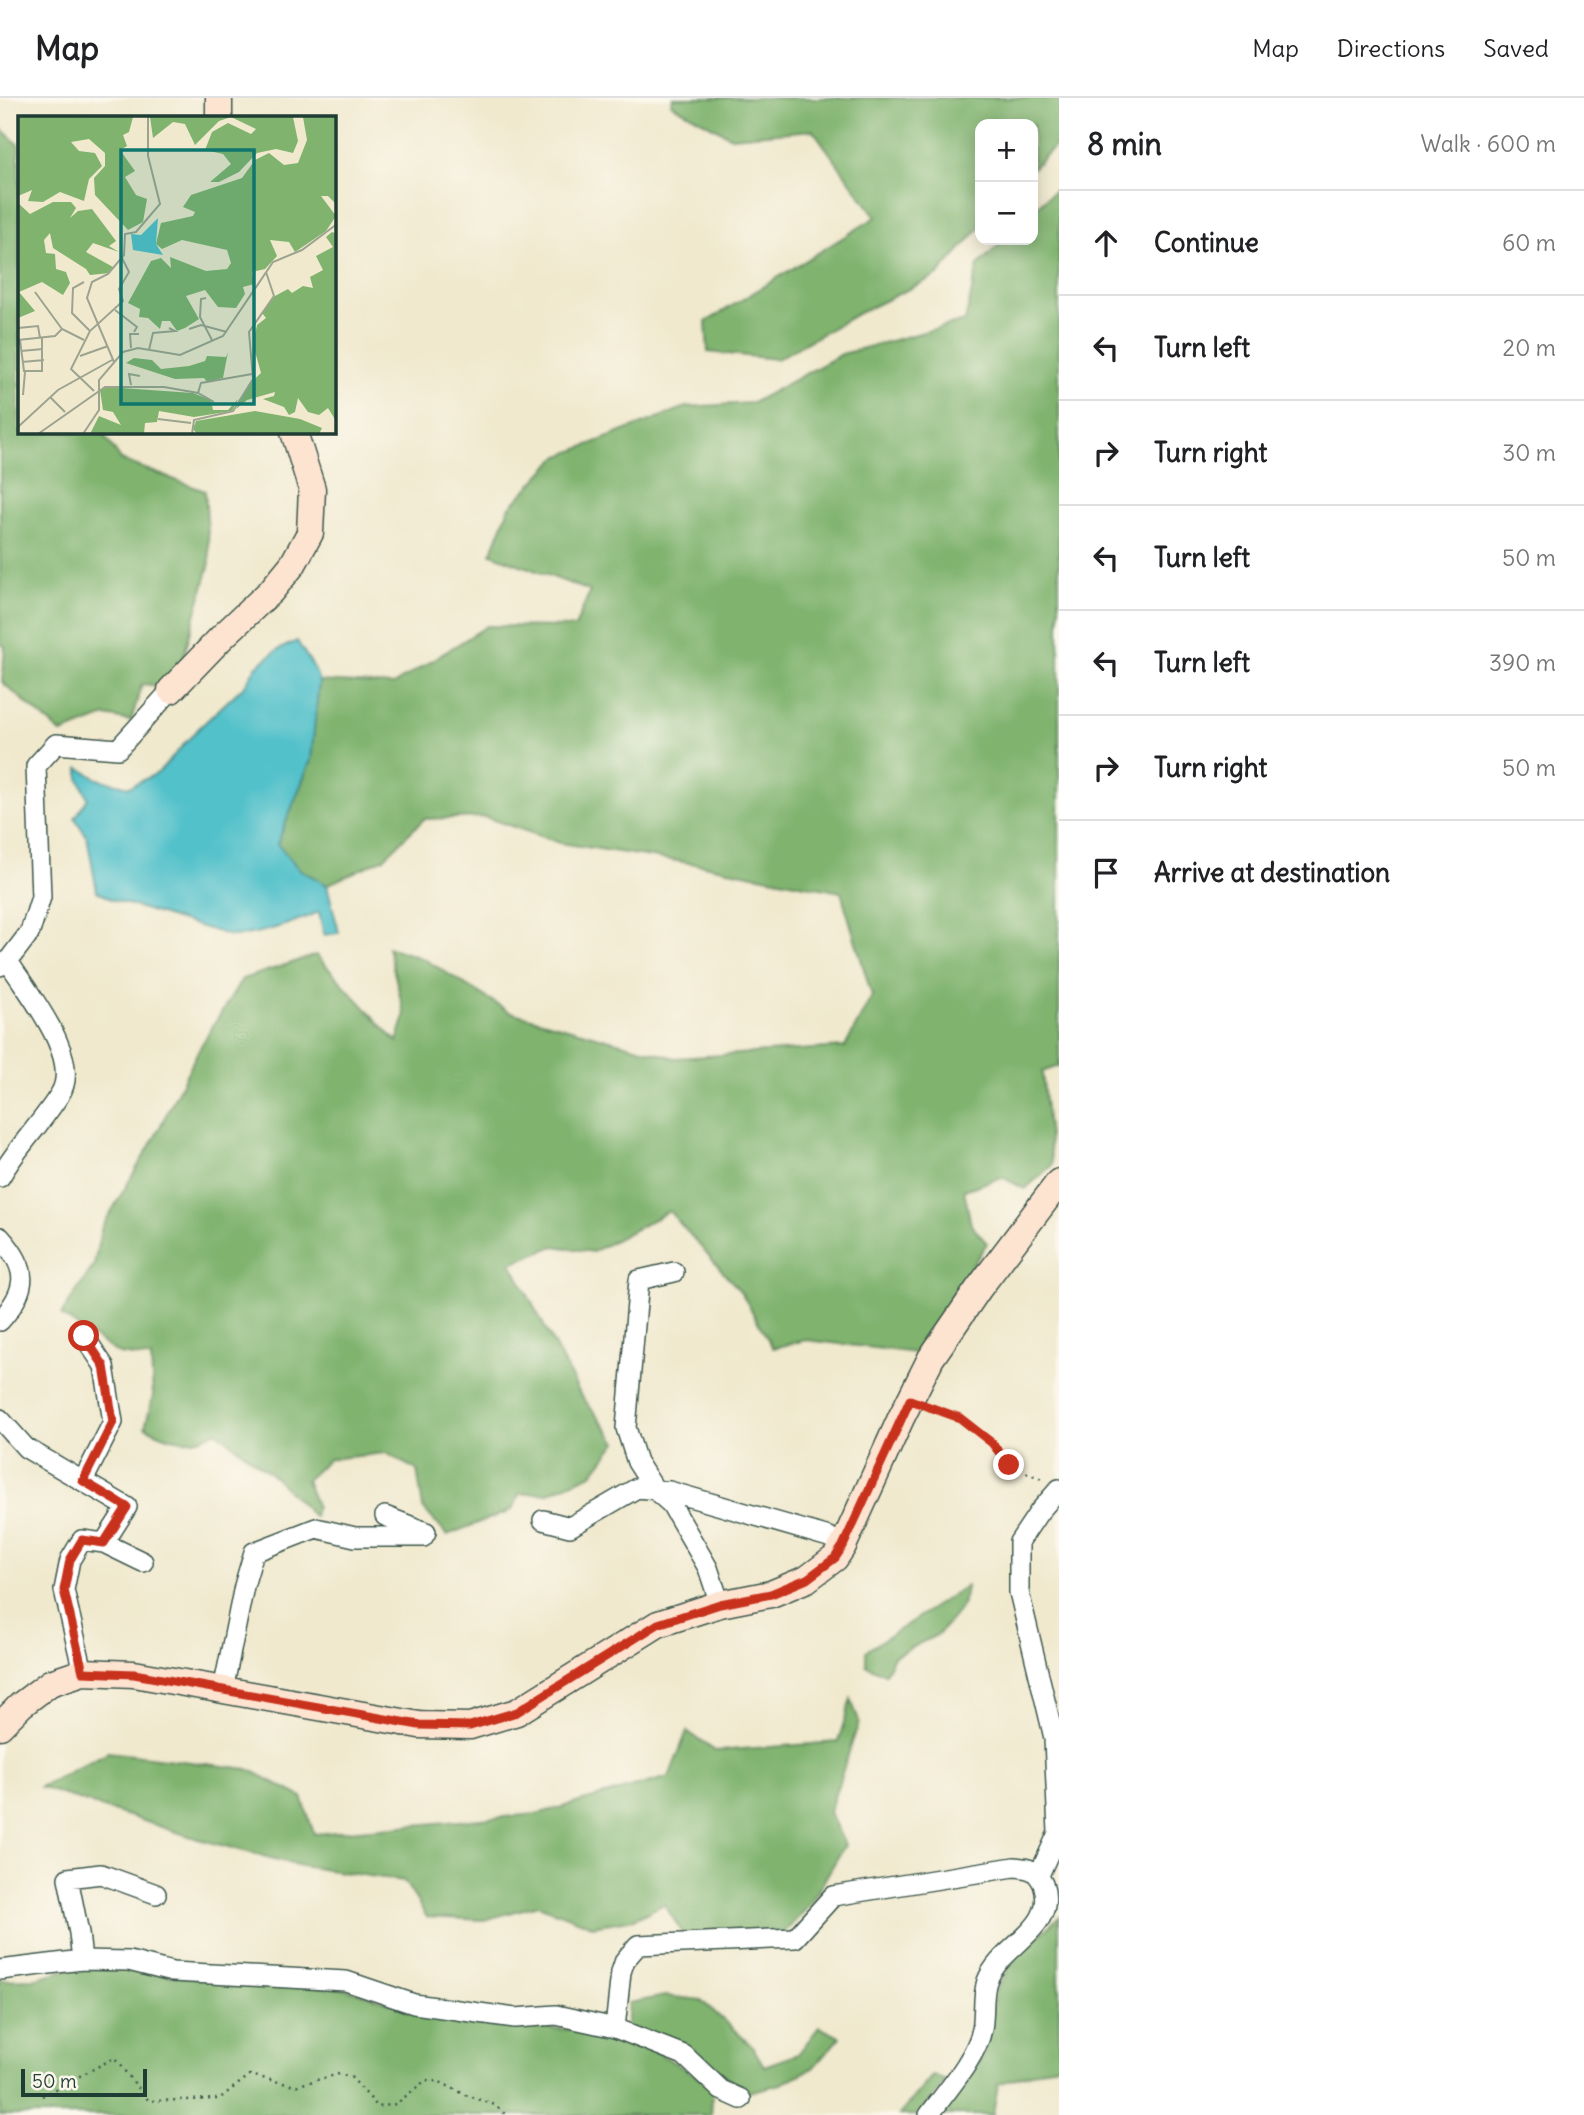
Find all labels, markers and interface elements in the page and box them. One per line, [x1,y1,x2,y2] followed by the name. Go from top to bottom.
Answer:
[35,27,99,69] text: Map
[1252,33,1299,63] text: Map
[1337,33,1445,63] text: Directions
[1483,33,1549,63] text: Saved
[18,116,336,434] inset map
[975,119,1038,245] map controls
[975,119,1038,182] button: +
[1087,125,1162,163] text: 8 min
[1421,129,1556,158] text: Walk · 600 m
[975,182,1038,245] button: −
[1087,224,1125,262] icon: ahead
[1154,226,1259,259] text: Continue
[1502,228,1556,257] text: 60 m
[1087,329,1125,367] icon: left
[1154,331,1250,364] text: Turn left
[1503,333,1556,362] text: 20 m
[1087,434,1125,472] icon: right
[1154,436,1267,469] text: Turn right
[1502,438,1556,467] text: 30 m
[1087,539,1125,577] icon: left
[1154,541,1250,574] text: Turn left
[1502,543,1556,572] text: 50 m
[1087,644,1125,682] icon: left
[1154,646,1250,679] text: Turn left
[1489,648,1556,677] text: 390 m
[1087,749,1125,787] icon: right
[1154,751,1267,784] text: Turn right
[1502,753,1556,782] text: 50 m
[1087,854,1125,892] icon: arrive
[1154,856,1390,889] text: Arrive at destination
[68,1320,99,1351] route start
[993,1449,1024,1480] route end
[21,2066,147,2098] scale bar
[32,2069,77,2093] text: 50 m

